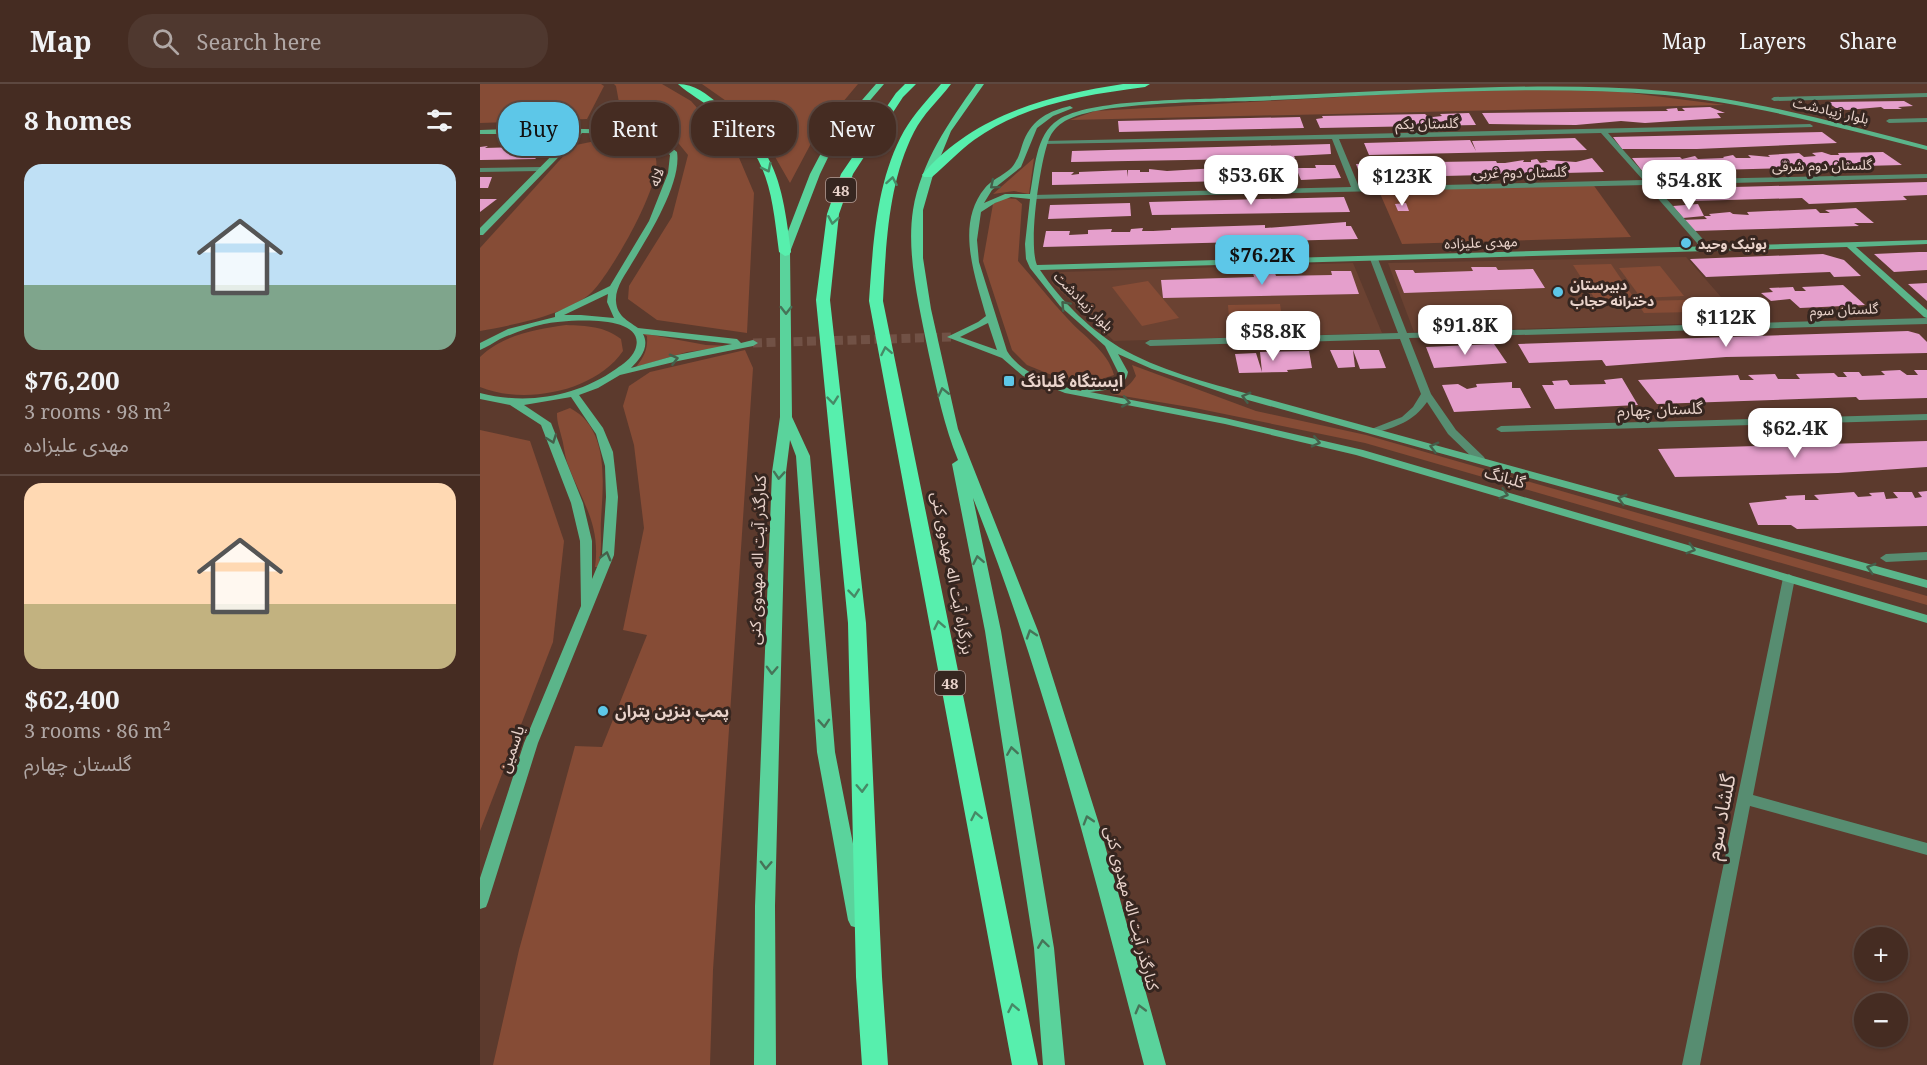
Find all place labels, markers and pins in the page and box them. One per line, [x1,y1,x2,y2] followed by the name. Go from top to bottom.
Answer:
[1202,155,1300,206] pin: $53.6K
[1360,156,1444,207] pin: $123K
[1640,160,1738,211] pin: $54.8K
[1698,234,1767,253] place label: بوتیک وحید
[1213,235,1311,286] pin: $76.2K
[1679,236,1693,250] marker: بوتیک وحید
[1570,275,1654,310] place label: دبیرستان دخترانه حجاب
[1551,285,1565,299] marker: دبیرستان دخترانه حجاب
[1684,297,1768,348] pin: $112K
[1416,305,1514,356] pin: $91.8K
[1224,311,1322,362] pin: $58.8K
[1021,370,1123,392] place label: ایستگاه گلبانگ
[1002,374,1016,388] marker: ایستگاه گلبانگ
[1746,408,1844,459] pin: $62.4K
[615,700,729,722] place label: پمپ بنزین پتران
[596,704,610,718] marker: پمپ بنزین پتران

